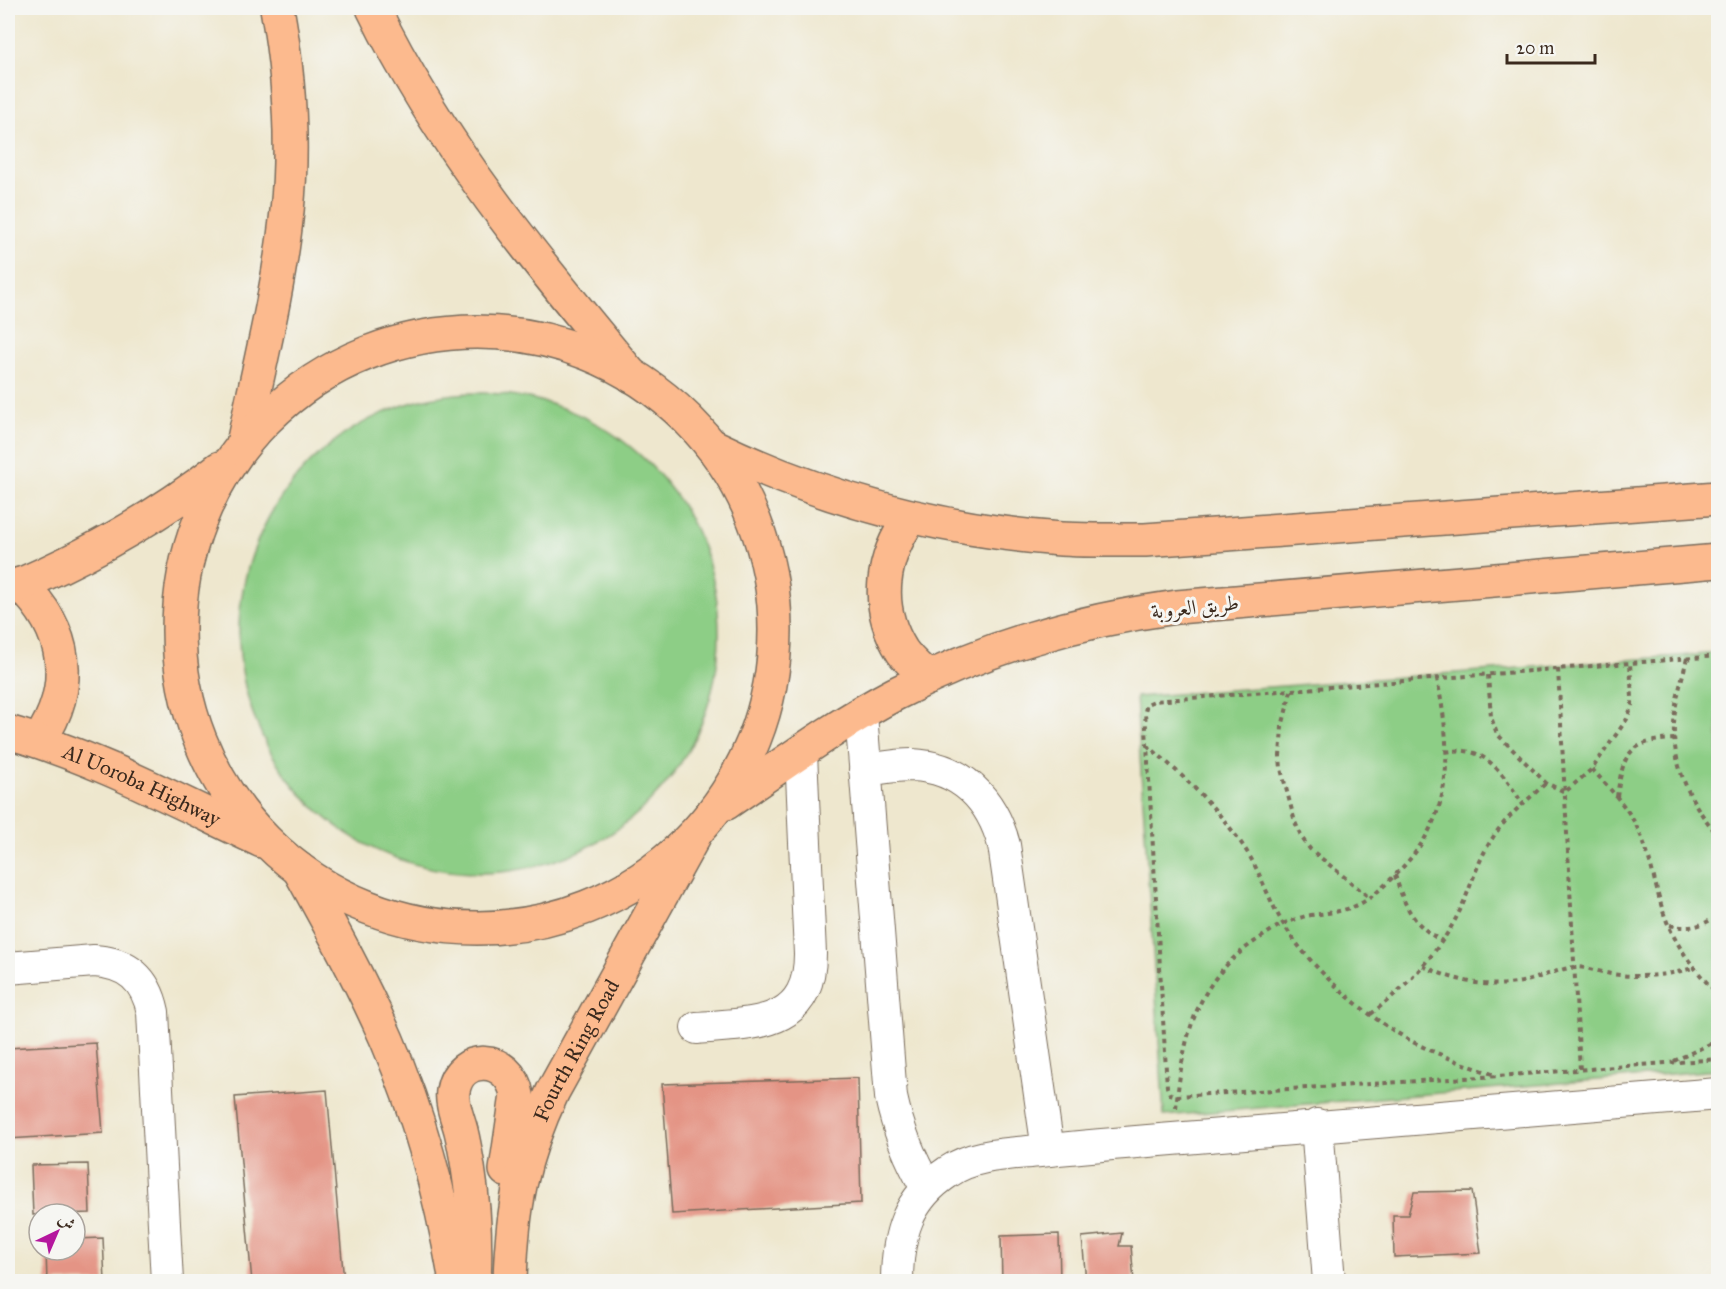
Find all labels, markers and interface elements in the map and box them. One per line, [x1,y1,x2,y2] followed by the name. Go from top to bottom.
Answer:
[1507,27,1596,65] scale bar
[1516,37,1554,59] text: 20 m
[1150,589,1240,625] street label: طريق العروبة
[58,738,226,833] street label: Al Uoroba Highway
[528,975,625,1126] street label: Fourth Ring Road
[27,1202,87,1262] north arrow
[55,1209,79,1234] text: ش

